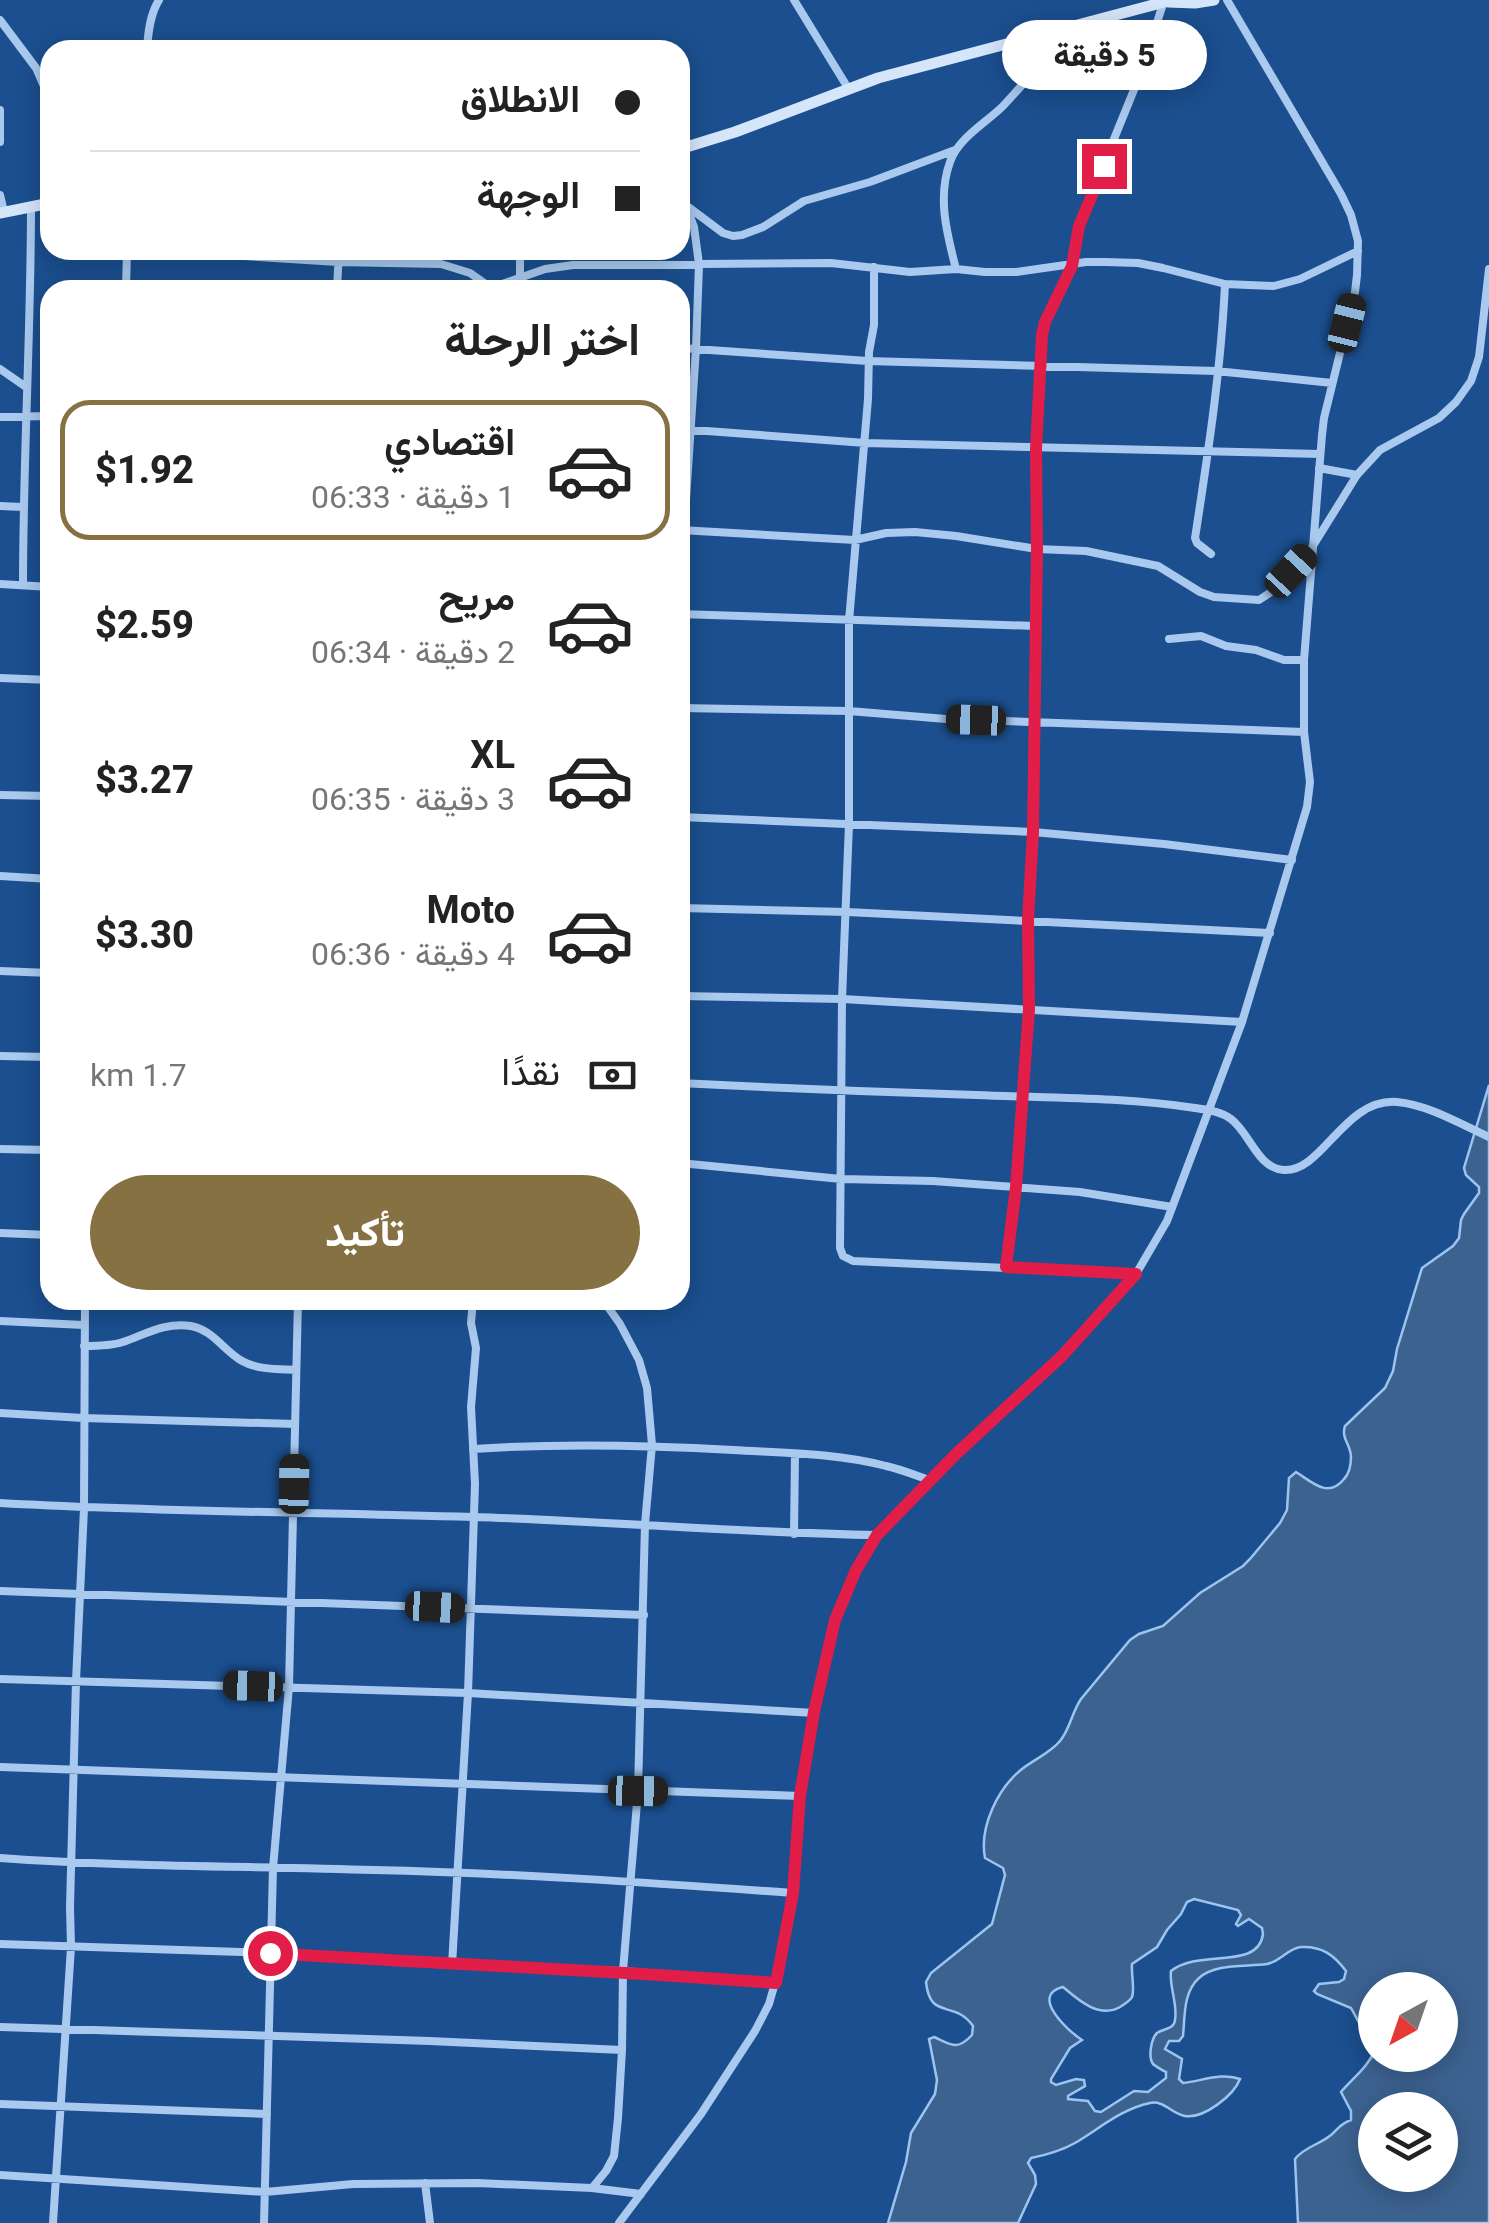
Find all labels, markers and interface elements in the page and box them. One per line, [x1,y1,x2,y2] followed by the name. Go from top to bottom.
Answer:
[1002,21,1206,91] callout: 5 دقيقة
[1053,36,1156,74] text: 5 دقيقة
[461,77,580,121] text: الانطلاق
[1082,144,1127,189] route end
[477,173,580,217] text: الوجهة
[1325,290,1369,356] car
[444,313,640,366] text: اختر الرحلة
[384,420,515,464] text: اقتصادي
[545,425,635,515] icon: car
[95,448,194,492] text: $1.92
[311,478,515,516] text: 1 دقيقة · 06:33
[1260,539,1322,603] car
[439,575,515,619] text: مريح
[545,580,635,670] icon: car
[95,603,194,647] text: $2.59
[311,633,515,671] text: 2 دقيقة · 06:34
[945,704,1007,736] car
[470,733,515,777] text: XL
[545,735,635,825] icon: car
[95,758,194,802] text: $3.27
[311,780,515,818] text: 3 دقيقة · 06:35
[426,888,515,932] text: Moto
[545,890,635,980] icon: car
[95,913,194,957] text: $3.30
[311,935,515,973] text: 4 دقيقة · 06:36
[585,1048,640,1103] icon: cash
[501,1050,560,1094] text: نقدًا
[90,1056,187,1094] text: 1.7 km
[90,1175,640,1290] button: تأكيد
[278,1454,310,1514] car
[404,1590,466,1624] car
[222,1670,284,1702] car
[608,1775,668,1807] car
[248,1931,293,1976] route start
[1358,1972,1458,2072] north arrow
[1358,1972,1458,2192] map controls
[1358,2092,1458,2192] button: layers

